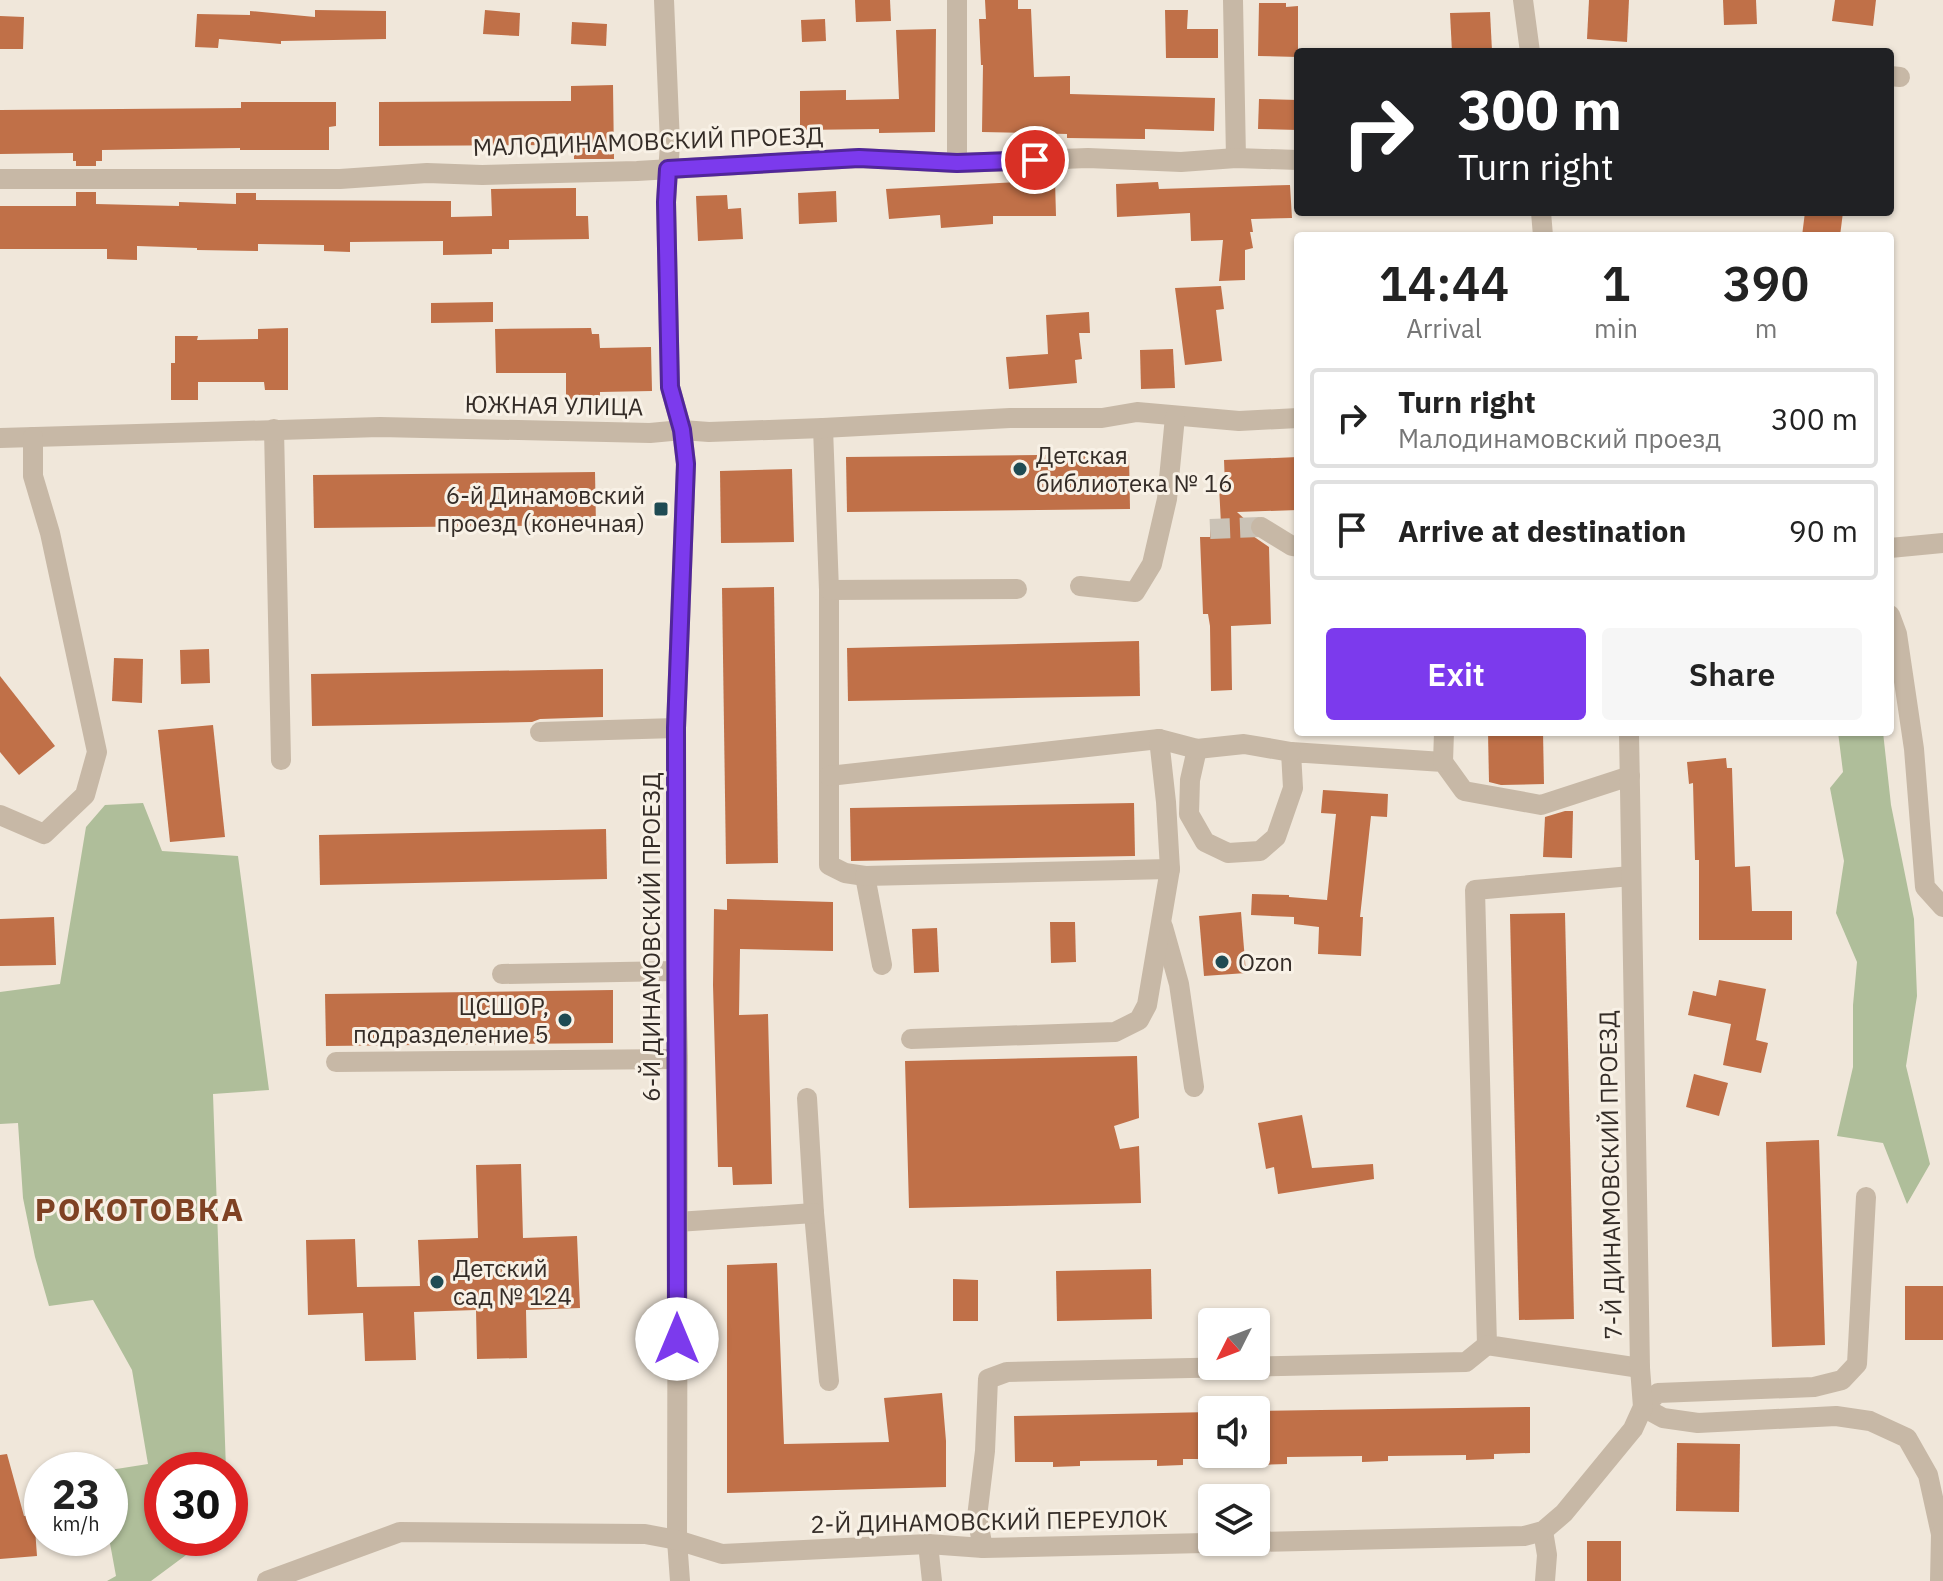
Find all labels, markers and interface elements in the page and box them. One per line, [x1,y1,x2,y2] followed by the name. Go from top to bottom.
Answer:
[1458,73,1622,145] text: 300 m
[1326,80,1430,184] icon: right
[472,119,824,163] street label: МАЛОДИНАМОВСКИЙ ПРОЕЗД
[1001,126,1069,194] pin
[1013,138,1057,182] icon: arrive
[1458,143,1614,190] text: Turn right
[1379,252,1509,314] text: 14:44
[1602,252,1630,314] text: 1
[1723,252,1809,314] text: 390
[1406,311,1482,345] text: Arrival
[1594,311,1638,345] text: min
[1755,311,1777,345] text: m
[1398,382,1536,421] text: Turn right
[464,387,644,423] street label: ЮЖНАЯ УЛИЦА
[1330,396,1374,440] icon: right
[1771,399,1858,438] text: 300 m
[1398,421,1721,455] text: Малодинамовский проезд
[1036,439,1233,499] place label: Детская библиотека № 16
[1011,460,1029,478] marker: Детская библиотека № 16
[436,479,645,539] place label: 6-й Динамовский проезд (конечная)
[652,500,670,518] marker: 6-й Динамовский проезд (конечная)
[1330,508,1374,552] icon: arrive
[1398,511,1686,550] text: Arrive at destination
[1789,511,1858,550] text: 90 m
[1326,628,1586,720] button: Exit
[1602,628,1862,720] button: Share
[635,772,667,1102] street label: 6-Й ДИНАМОВСКИЙ ПРОЕЗД
[1238,946,1293,978] place label: Ozon
[1213,953,1231,971] marker: Ozon
[353,990,549,1050] place label: ЦСШОР, подразделение 5
[1591,1010,1629,1340] street label: 7-Й ДИНАМОВСКИЙ ПРОЕЗД
[556,1011,574,1029] marker: ЦСШОР, подразделение 5
[35,1188,245,1230] district label: РОКОТОВКА
[453,1252,572,1312] place label: Детский сад № 124
[428,1273,446,1291] marker: Детский сад № 124
[635,1297,719,1381] position arrow
[1198,1308,1270,1380] north arrow
[1198,1308,1270,1556] map controls
[1198,1396,1270,1468] button: sound
[144,1452,248,1556] speed limit sign: 30
[52,1468,100,1520] text: 23
[1198,1484,1270,1556] button: layers
[810,1502,1168,1540] street label: 2-Й ДИНАМОВСКИЙ ПЕРЕУЛОК
[52,1510,100,1537] text: km/h

